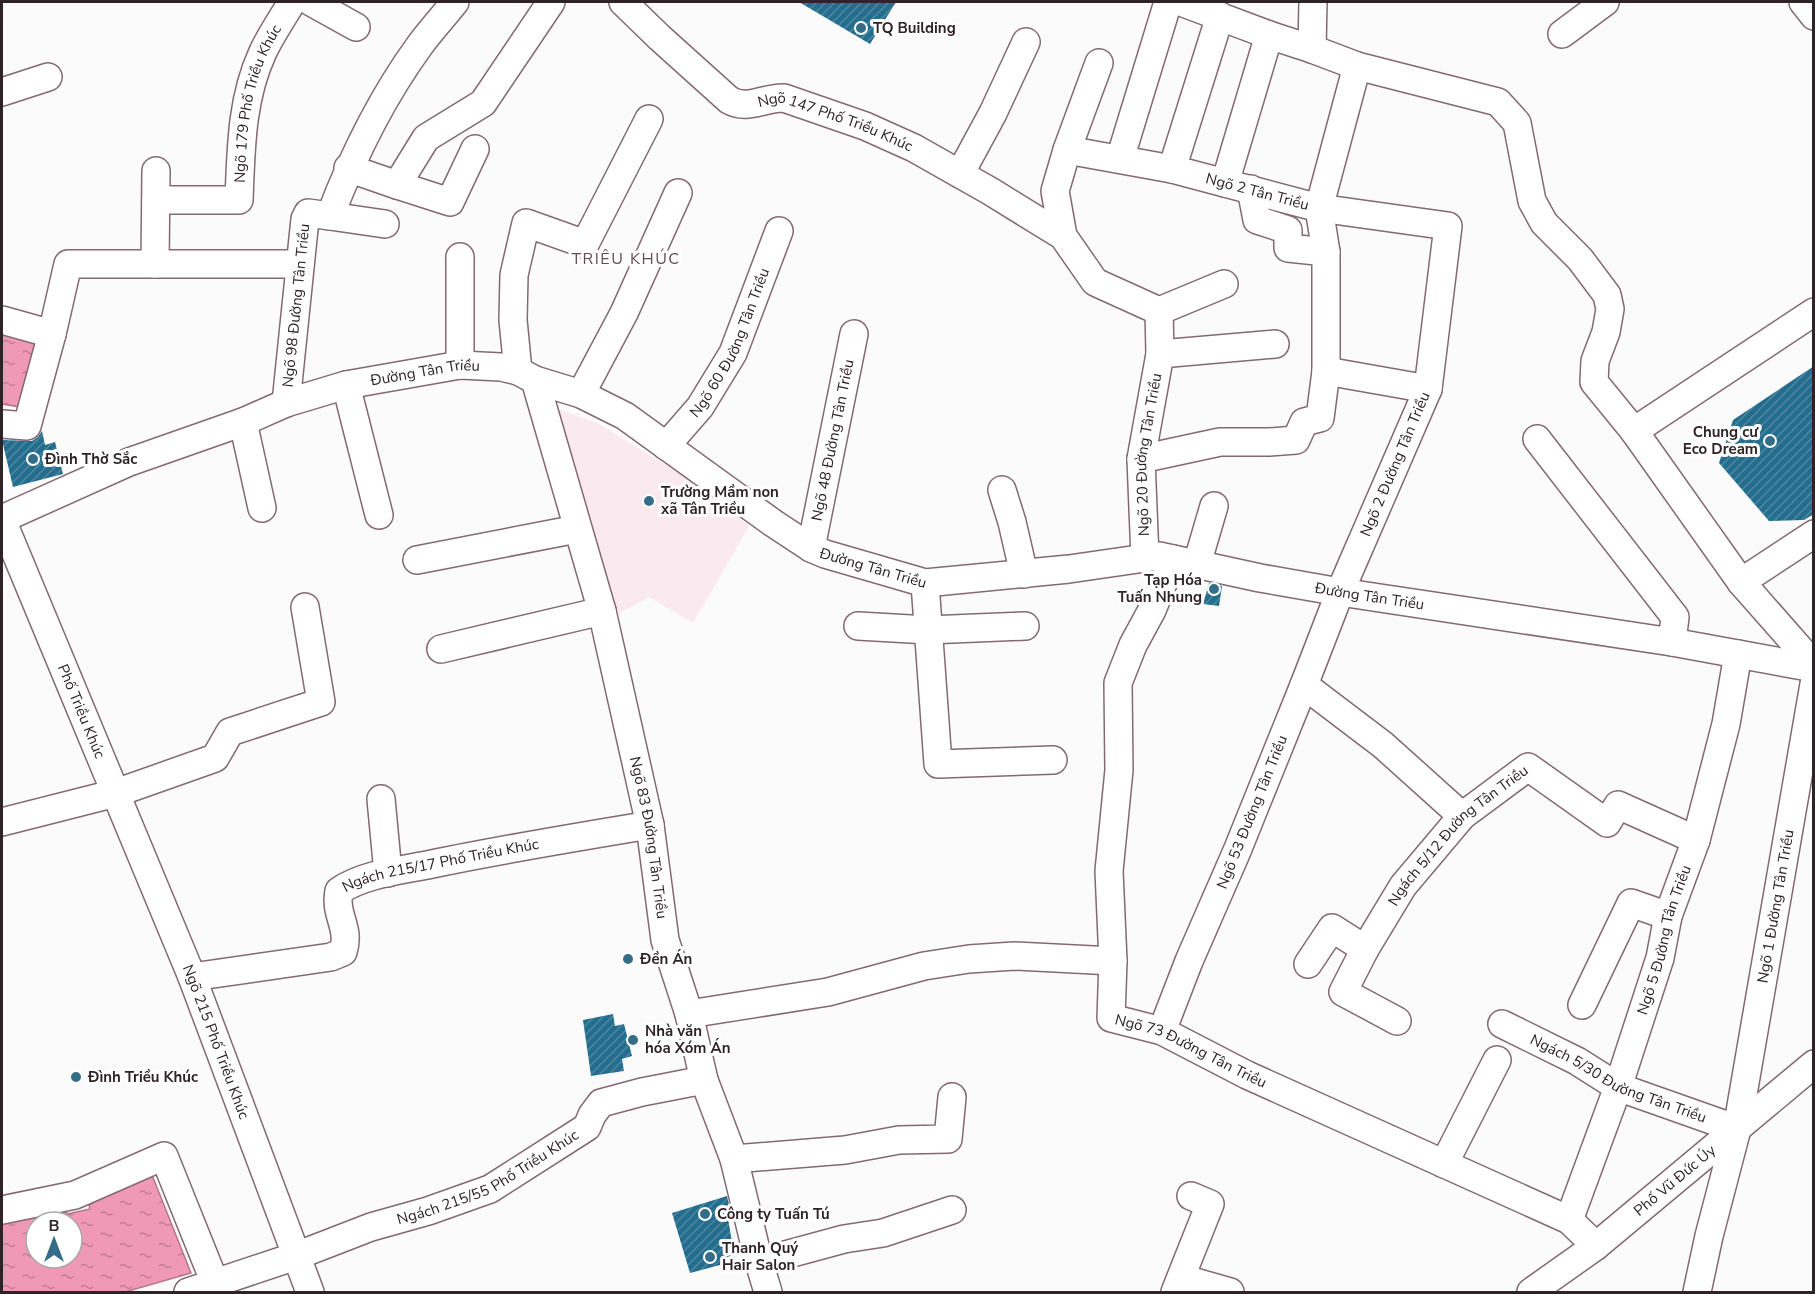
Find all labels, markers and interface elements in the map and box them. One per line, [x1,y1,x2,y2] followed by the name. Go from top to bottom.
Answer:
[873,18,956,38] place label: TQ Building
[230,21,286,183] street label: Ngõ 179 Phố Triều Khúc
[854,21,868,35] marker: TQ Building
[755,88,916,156] street label: Ngõ 147 Phố Triều Khúc
[1203,168,1311,215] street label: Ngõ 2 Tân Triều
[278,223,314,388] street label: Ngõ 98 Đường Tân Triều
[571,248,681,270] district label: TRIÊU KHÚC
[685,265,774,422] street label: Ngõ 60 Đường Tân Triều
[368,355,480,391] street label: Đường Tân Triều
[807,358,859,523] street label: Ngõ 48 Đường Tân Triều
[1130,371,1166,537] street label: Ngõ 20 Đường Tân Triều
[1355,389,1435,539] street label: Ngõ 2 Đường Tân Triều
[1683,422,1759,459] place label: Chung cư Eco Dream
[1763,434,1777,448] marker: Chung cư Eco Dream
[44,449,137,469] place label: Đình Thờ Sắc
[26,452,40,466] marker: Đình Thờ Sắc
[660,482,779,519] place label: Trường Mầm non xã Tân Triều
[642,494,656,508] marker: Trường Mầm non xã Tân Triều
[816,543,929,593] street label: Đường Tân Triều
[1118,570,1202,607] place label: Tạp Hóa Tuấn Nhung
[1312,578,1426,615] street label: Đường Tân Triều
[1207,582,1221,596] marker: Tạp Hóa Tuấn Nhung
[53,661,110,761] street label: Phố Triều Khúc
[1212,732,1292,892] street label: Ngõ 53 Đường Tân Triều
[625,754,672,920] street label: Ngõ 83 Đường Tân Triều
[1383,760,1532,909] street label: Ngách 5/12 Đường Tân Triều
[1752,828,1799,984] street label: Ngõ 1 Đường Tân Triều
[339,834,540,897] street label: Ngách 215/17 Phố Triều Khúc
[1632,862,1696,1017] street label: Ngõ 5 Đường Tân Triều
[639,949,692,969] place label: Đền Án
[621,952,635,966] marker: Đền Án
[178,961,254,1122] street label: Ngõ 215 Phố Triều Khúc
[1113,1009,1270,1093] street label: Ngõ 73 Đường Tân Triều
[645,1021,730,1058] place label: Nhà văn hóa Xóm Án
[1527,1029,1709,1127] street label: Ngách 5/30 Đường Tân Triều
[626,1033,640,1047] marker: Nhà văn hóa Xóm Án
[87,1067,198,1087] place label: Đình Triều Khúc
[69,1070,83,1084] marker: Đình Triều Khúc
[395,1125,582,1229] street label: Ngách 215/55 Phố Triều Khúc
[1629,1140,1720,1220] street label: Phố Vũ Đức Úy
[717,1204,830,1224] place label: Công ty Tuấn Tú
[698,1207,712,1221] marker: Công ty Tuấn Tú
[24,1210,84,1270] north arrow
[48,1215,60,1237] text: B
[722,1238,798,1275] place label: Thanh Quý Hair Salon
[703,1250,717,1264] marker: Thanh Quý Hair Salon

